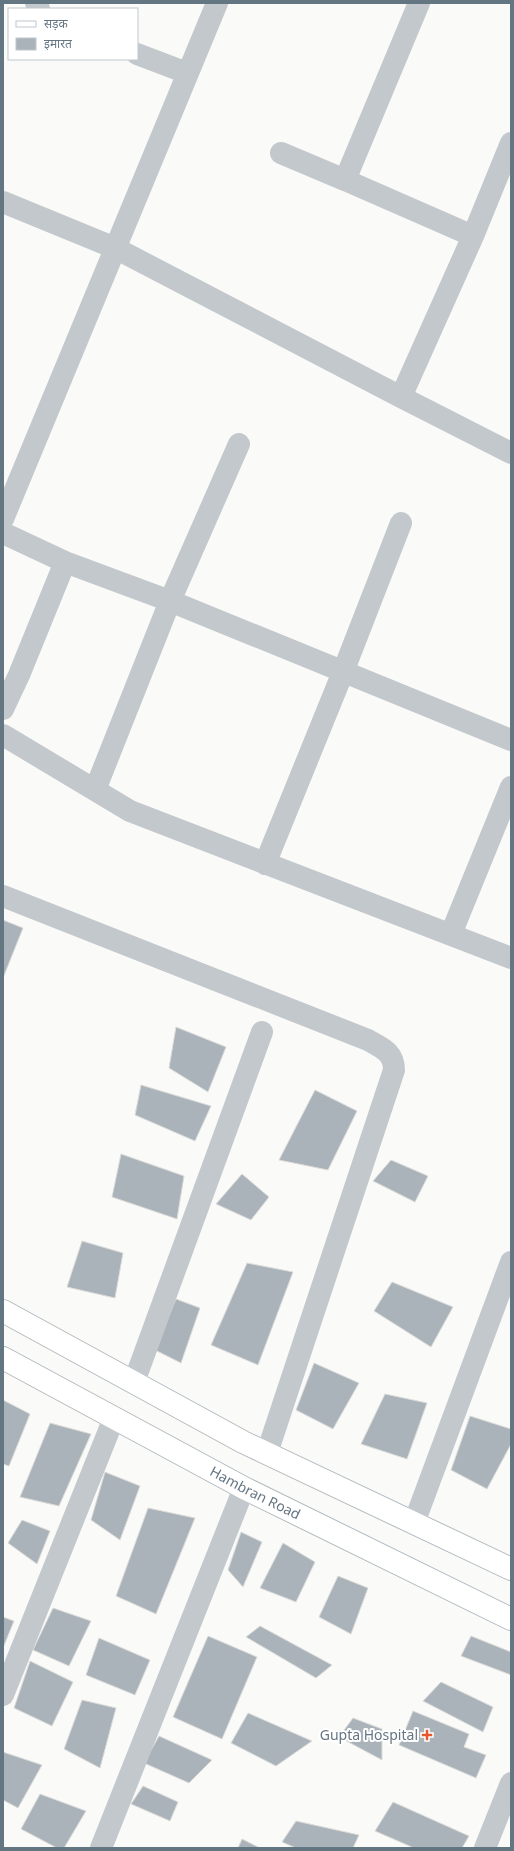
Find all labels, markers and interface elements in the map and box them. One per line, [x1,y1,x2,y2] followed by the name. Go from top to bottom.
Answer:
[8,8,138,60] legend
[44,15,69,32] text: सड़क
[44,35,73,52] text: इमारत
[207,1461,304,1523] street label: Hambran Road
[320,1725,418,1744] place label: Gupta Hospital
[421,1729,433,1741] marker: Gupta Hospital

